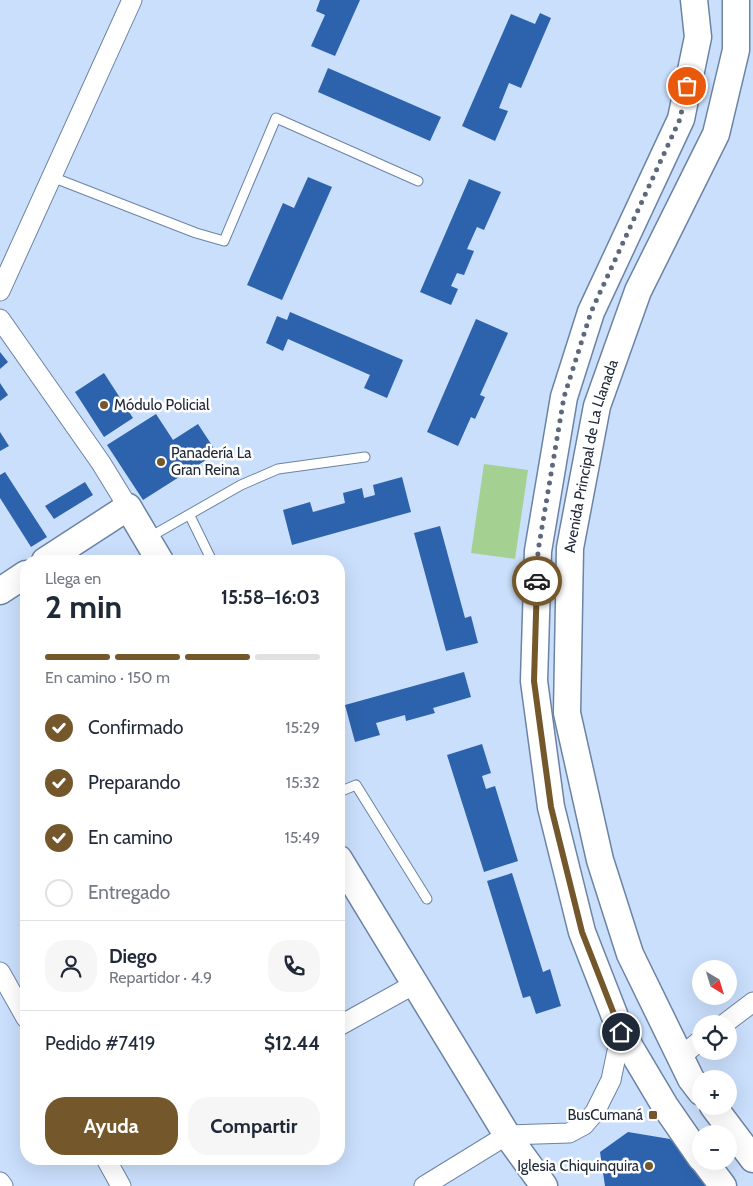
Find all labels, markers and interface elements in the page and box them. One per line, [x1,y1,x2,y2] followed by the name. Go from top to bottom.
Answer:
[666,65,708,107] pin
[673,72,701,100] icon: bag
[561,356,622,553] street label: Avenida Principal de La Llanada
[114,396,210,414] place label: Módulo Policial
[98,399,110,411] marker: Módulo Policial
[171,444,252,479] place label: Panadería La Gran Reina
[155,456,167,468] marker: Panadería La Gran Reina
[512,556,562,606] courier
[523,567,551,595] icon: car
[45,569,101,588] text: Llega en
[221,586,320,609] text: 15:58–16:03
[45,587,122,626] text: 2 min
[45,668,170,687] text: En camino · 150 m
[45,714,73,742] icon: check
[88,716,184,739] text: Confirmado
[285,718,320,737] text: 15:29
[45,769,73,797] icon: check
[88,771,181,794] text: Preparando
[286,773,320,792] text: 15:32
[45,824,73,852] icon: check
[88,826,173,849] text: En camino
[284,828,320,847] text: 15:49
[88,881,170,904] text: Entregado
[45,940,97,992] button: person
[268,940,320,992] button: phone
[109,945,157,968] text: Diego
[692,960,738,1005] north arrow
[692,960,737,1170] map controls
[109,968,212,987] text: Repartidor · 4.9
[600,1011,642,1053] pin
[692,1015,737,1060] button: locate
[607,1018,635,1046] icon: home
[45,1032,155,1055] text: Pedido #7419
[264,1032,320,1055] text: $12.44
[692,1070,737,1115] button: +
[45,1097,178,1155] button: Ayuda
[188,1097,320,1155] button: Compartir
[567,1106,644,1124] place label: BusCumaná
[647,1109,659,1121] marker: BusCumaná
[692,1125,737,1170] button: −
[517,1157,640,1175] place label: Iglesia Chiquinquira
[643,1160,655,1172] marker: Iglesia Chiquinquira

